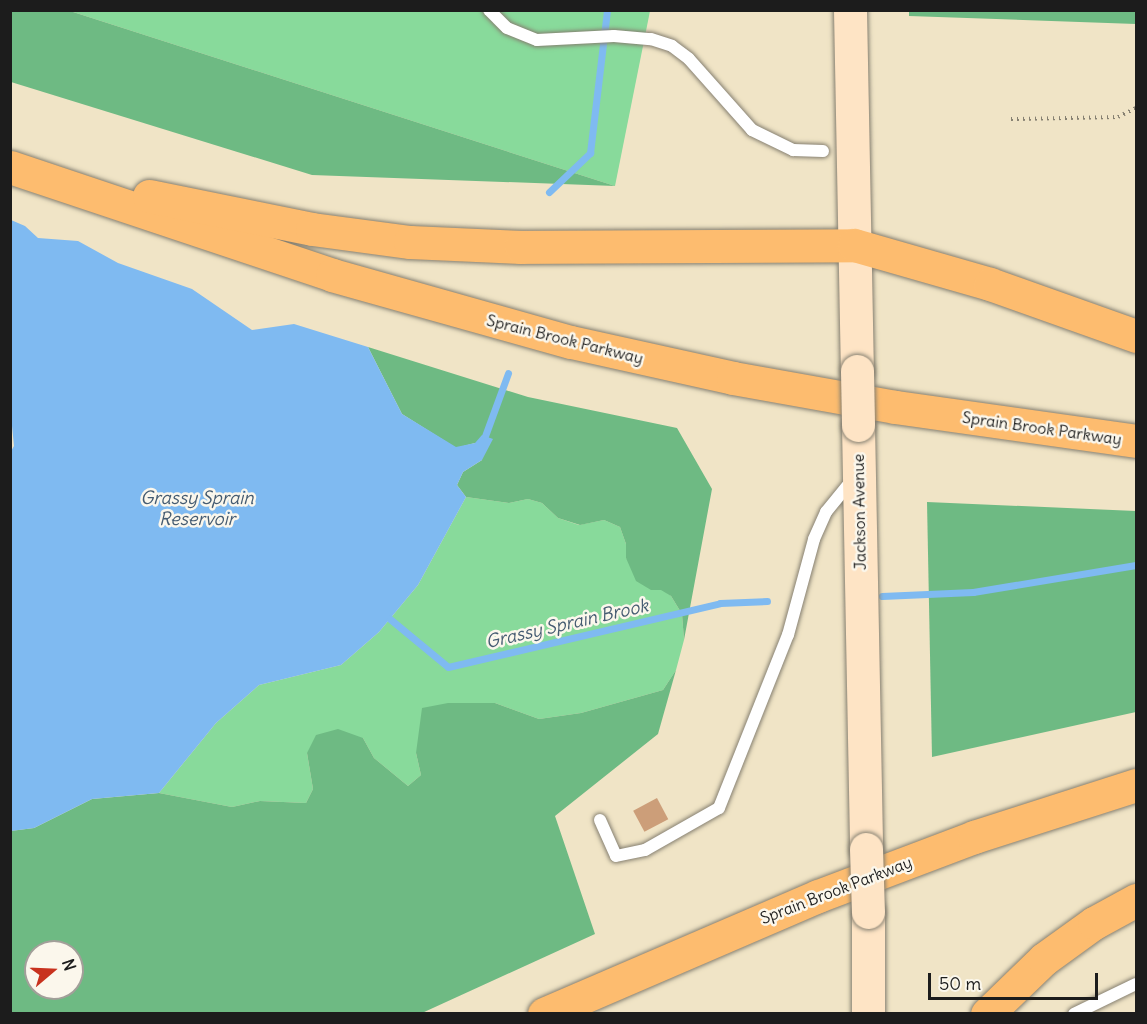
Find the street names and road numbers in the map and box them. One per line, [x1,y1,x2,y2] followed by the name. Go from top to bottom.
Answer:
[485,310,645,368] street label: Sprain Brook Parkway
[961,407,1123,449] street label: Sprain Brook Parkway
[848,454,870,570] street label: Jackson Avenue
[758,852,914,928] street label: Sprain Brook Parkway

